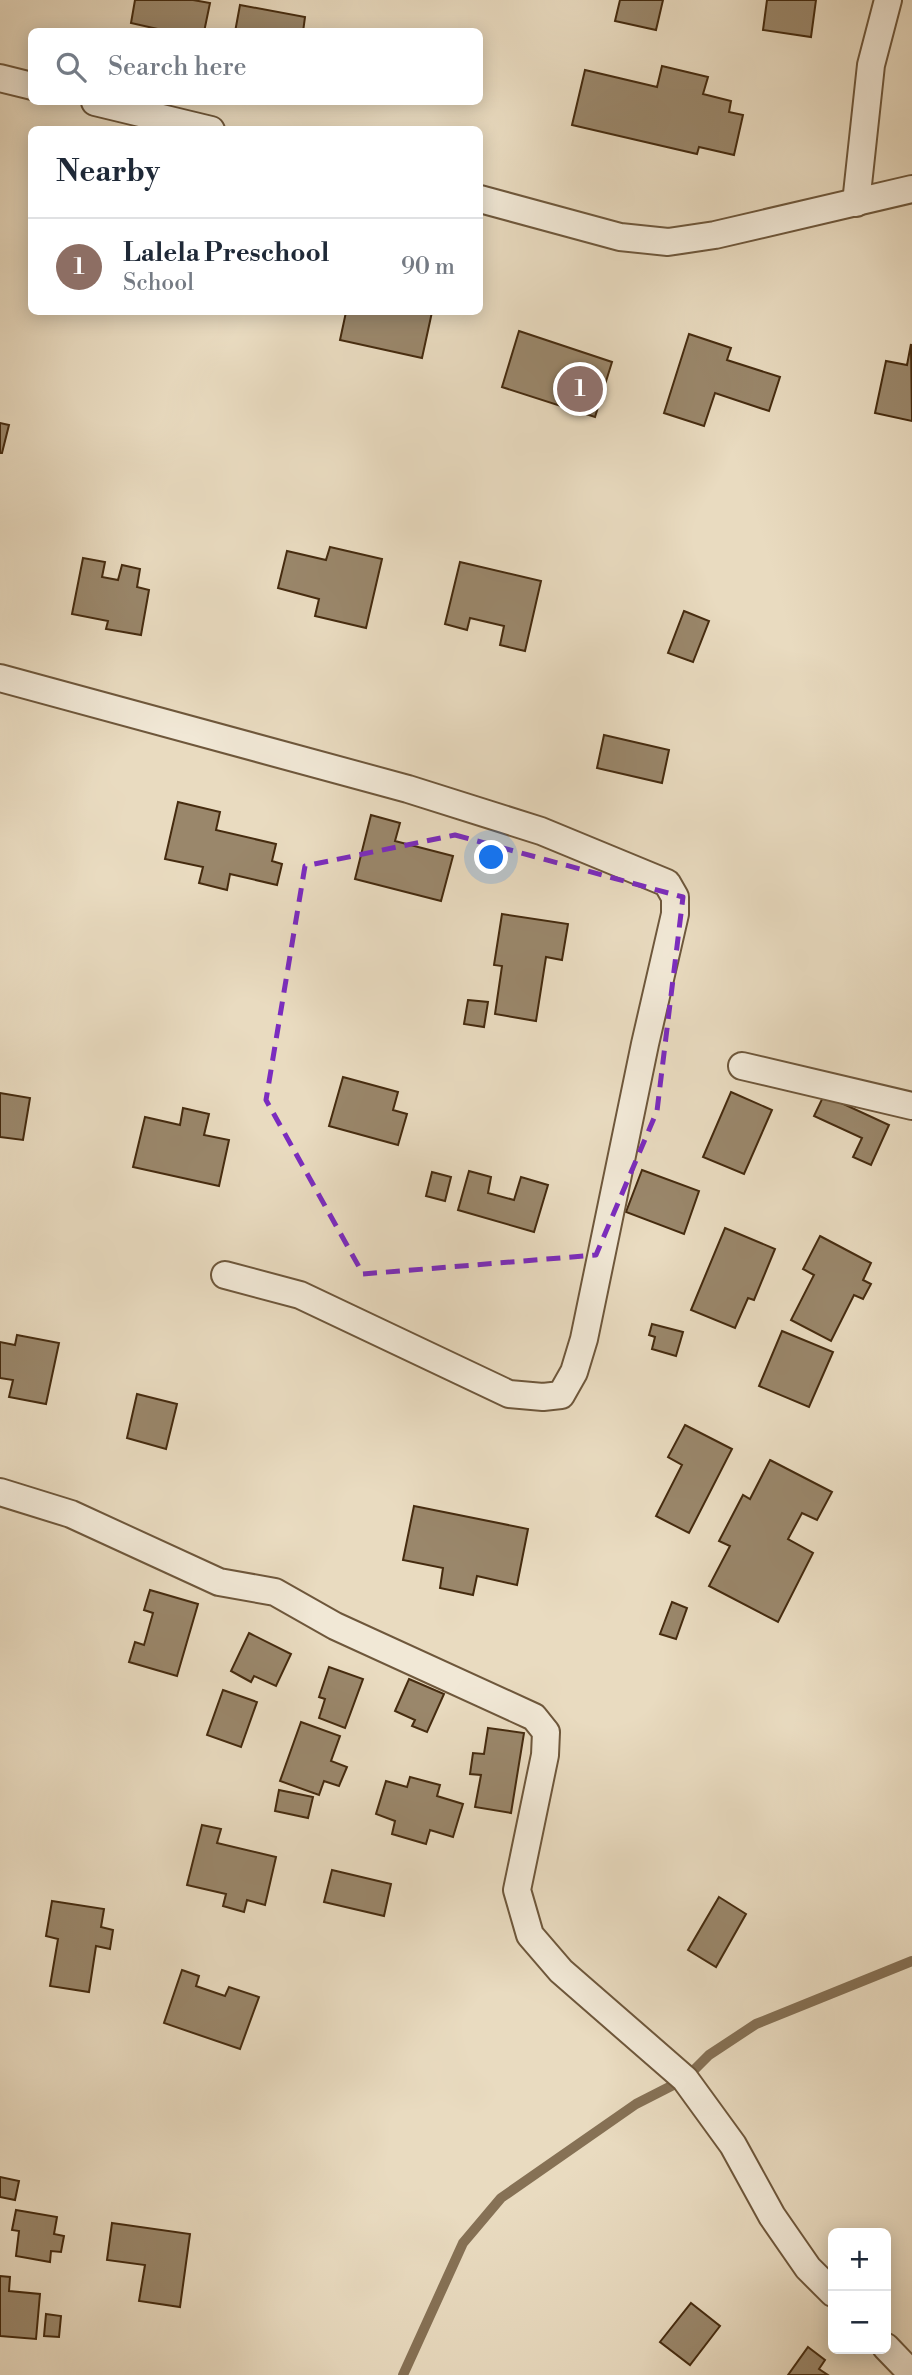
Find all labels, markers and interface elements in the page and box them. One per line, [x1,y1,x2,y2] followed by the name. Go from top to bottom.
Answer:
[28,28,483,105] search box
[52,48,90,86] icon: search
[108,51,247,83] text: Search here
[56,153,160,191] text: Nearby
[123,237,329,269] text: Lalela Preschool
[73,253,85,281] text: 1
[401,253,455,281] text: 90 m
[123,269,194,297] text: School
[557,363,603,415] pin: 1
[474,840,508,874] your location
[828,2228,891,2354] map controls
[828,2228,891,2291] button: +
[828,2291,891,2354] button: −

